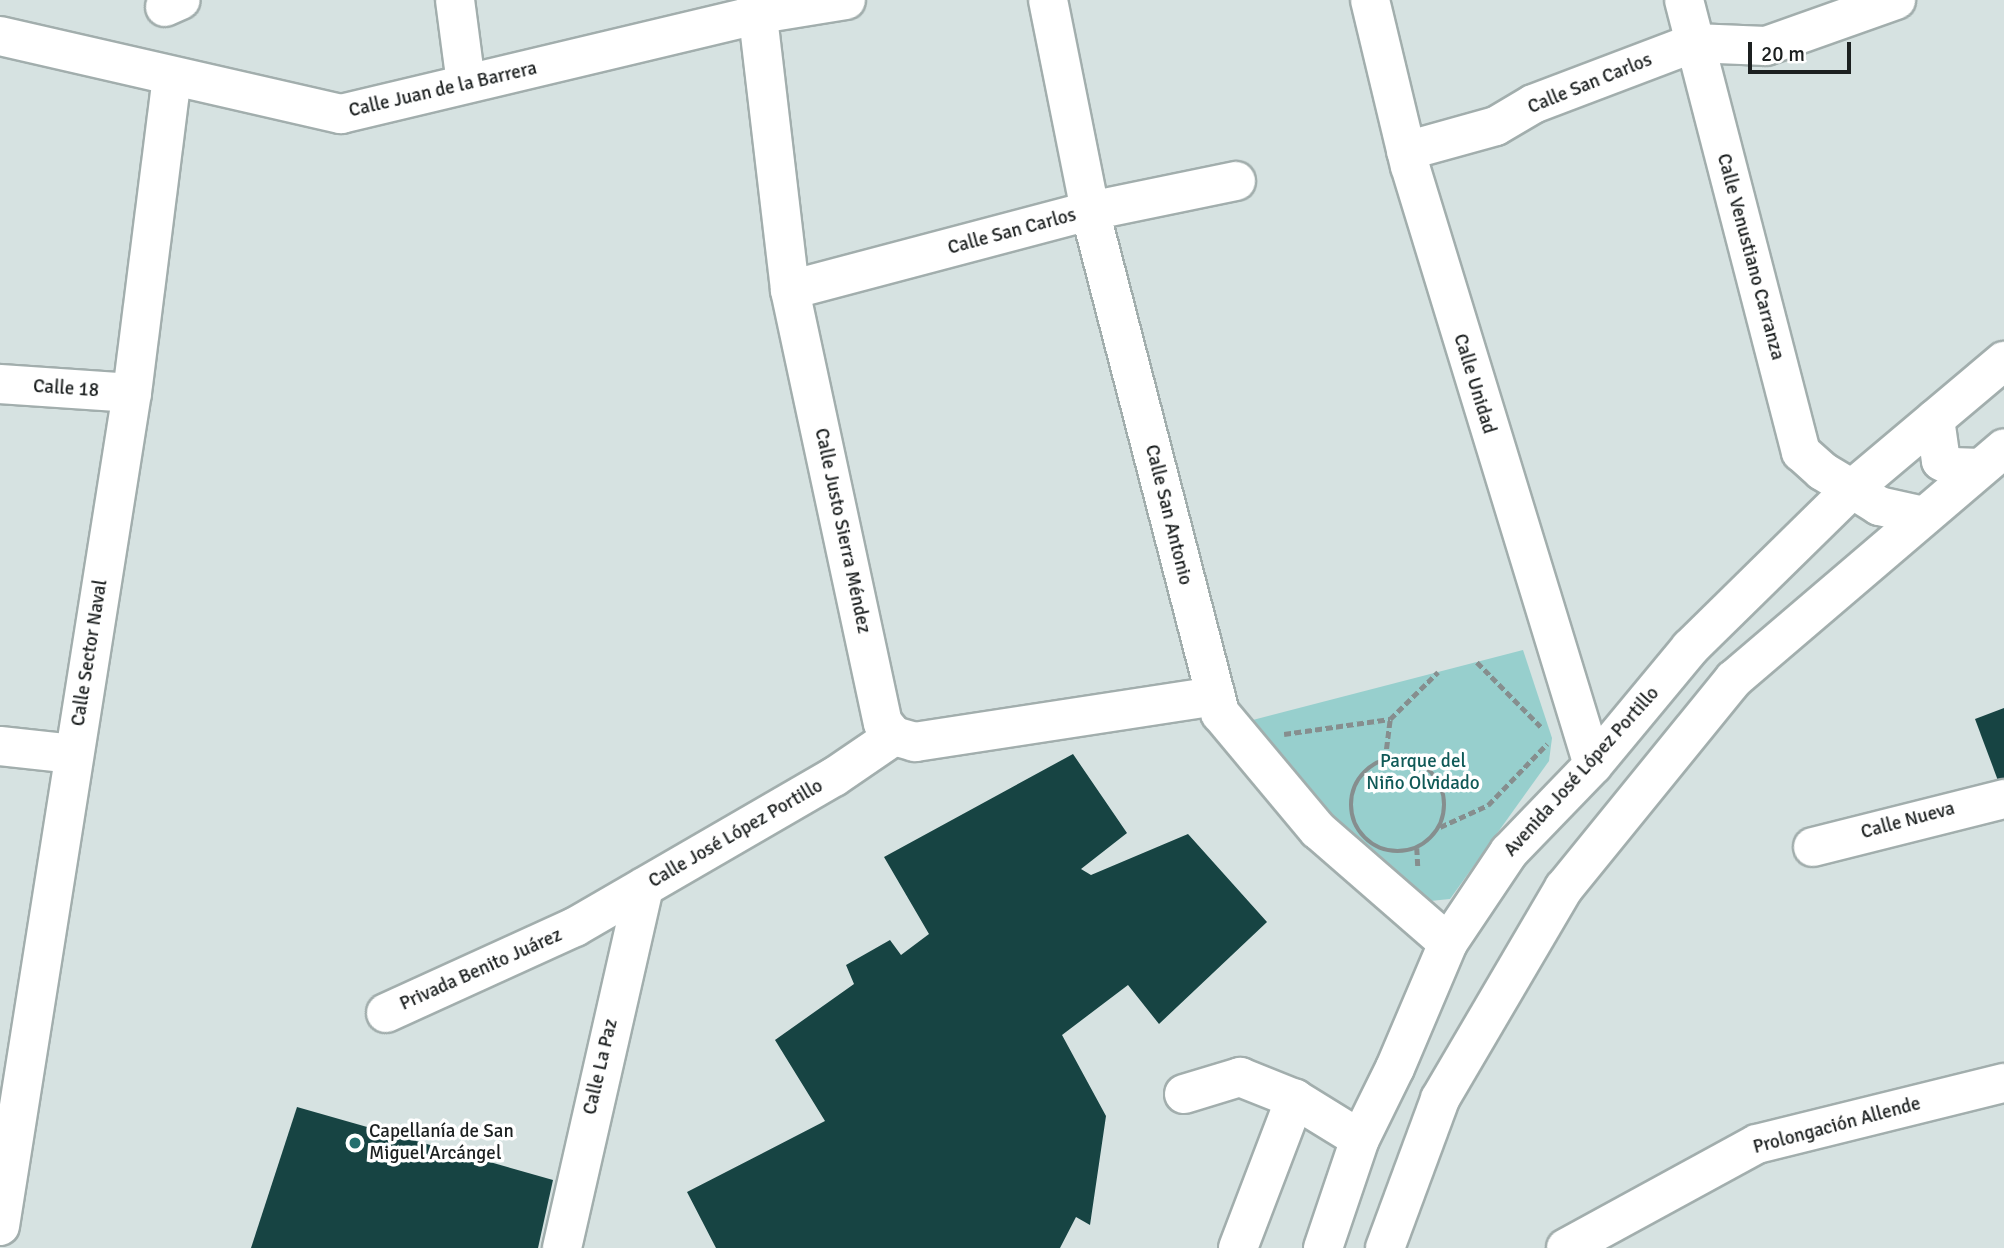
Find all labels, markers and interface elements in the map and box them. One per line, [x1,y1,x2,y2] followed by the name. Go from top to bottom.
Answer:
[1752,28,1855,72] scale bar
[1761,41,1805,67] text: 20 m
[1525,49,1655,119] street label: Calle San Carlos
[347,57,539,123] street label: Calle Juan de la Barrera
[1711,151,1789,363] street label: Calle Venustiano Carranza
[945,204,1079,260] street label: Calle San Carlos
[1448,331,1500,437] street label: Calle Unidad
[32,375,100,403] street label: Calle 18
[809,426,875,636] street label: Calle Justo Sierra Méndez
[1140,442,1196,588] street label: Calle San Antonio
[67,578,113,728] street label: Calle Sector Naval
[1500,682,1664,862] street label: Avenida José López Portillo
[1366,751,1480,795] park label: Parque del Niño Olvidado
[645,775,827,893] street label: Calle José López Portillo
[1859,798,1957,844] street label: Calle Nueva
[396,924,566,1016] street label: Privada Benito Juárez
[579,1017,623,1117] street label: Calle La Paz
[1751,1093,1923,1159] street label: Prolongación Allende
[369,1121,514,1165] place label: Capellanía de San Miguel Arcángel
[347,1135,363,1151] marker: Capellanía de San Miguel Arcángel

